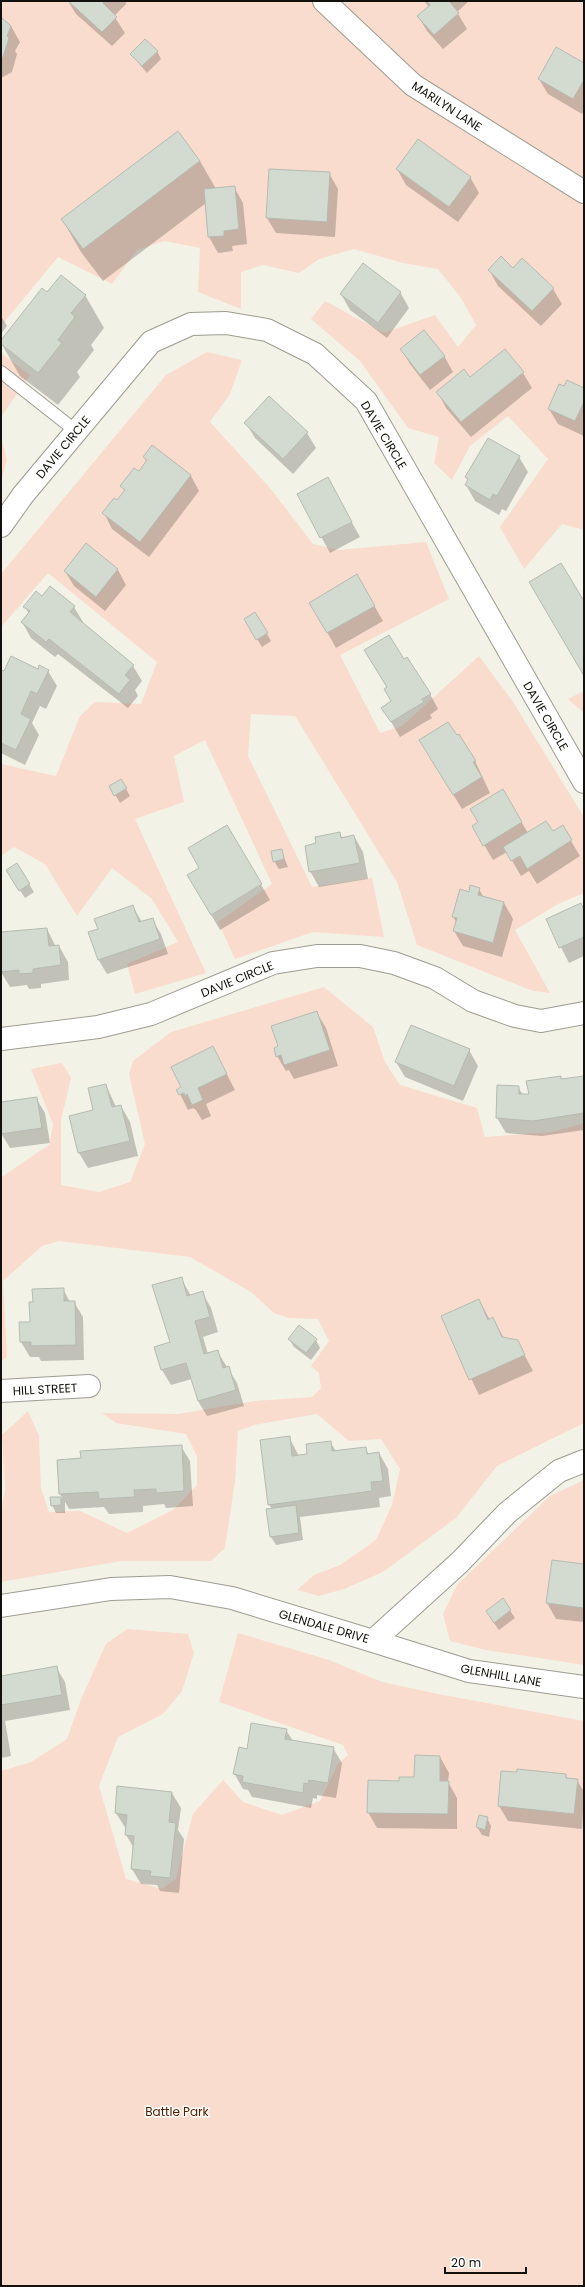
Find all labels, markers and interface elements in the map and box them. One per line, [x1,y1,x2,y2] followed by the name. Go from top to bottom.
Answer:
[409,77,485,135] street label: MARILYN LANE
[357,398,411,472] street label: DAVIE CIRCLE
[32,412,94,482] street label: DAVIE CIRCLE
[519,678,573,754] street label: DAVIE CIRCLE
[198,957,276,1001] street label: DAVIE CIRCLE
[12,1379,78,1399] street label: HILL STREET
[277,1605,371,1647] street label: GLENDALE DRIVE
[459,1660,543,1690] street label: GLENHILL LANE
[145,2103,210,2120] park label: Battle Park
[445,2249,526,2275] scale bar
[451,2254,481,2271] text: 20 m

